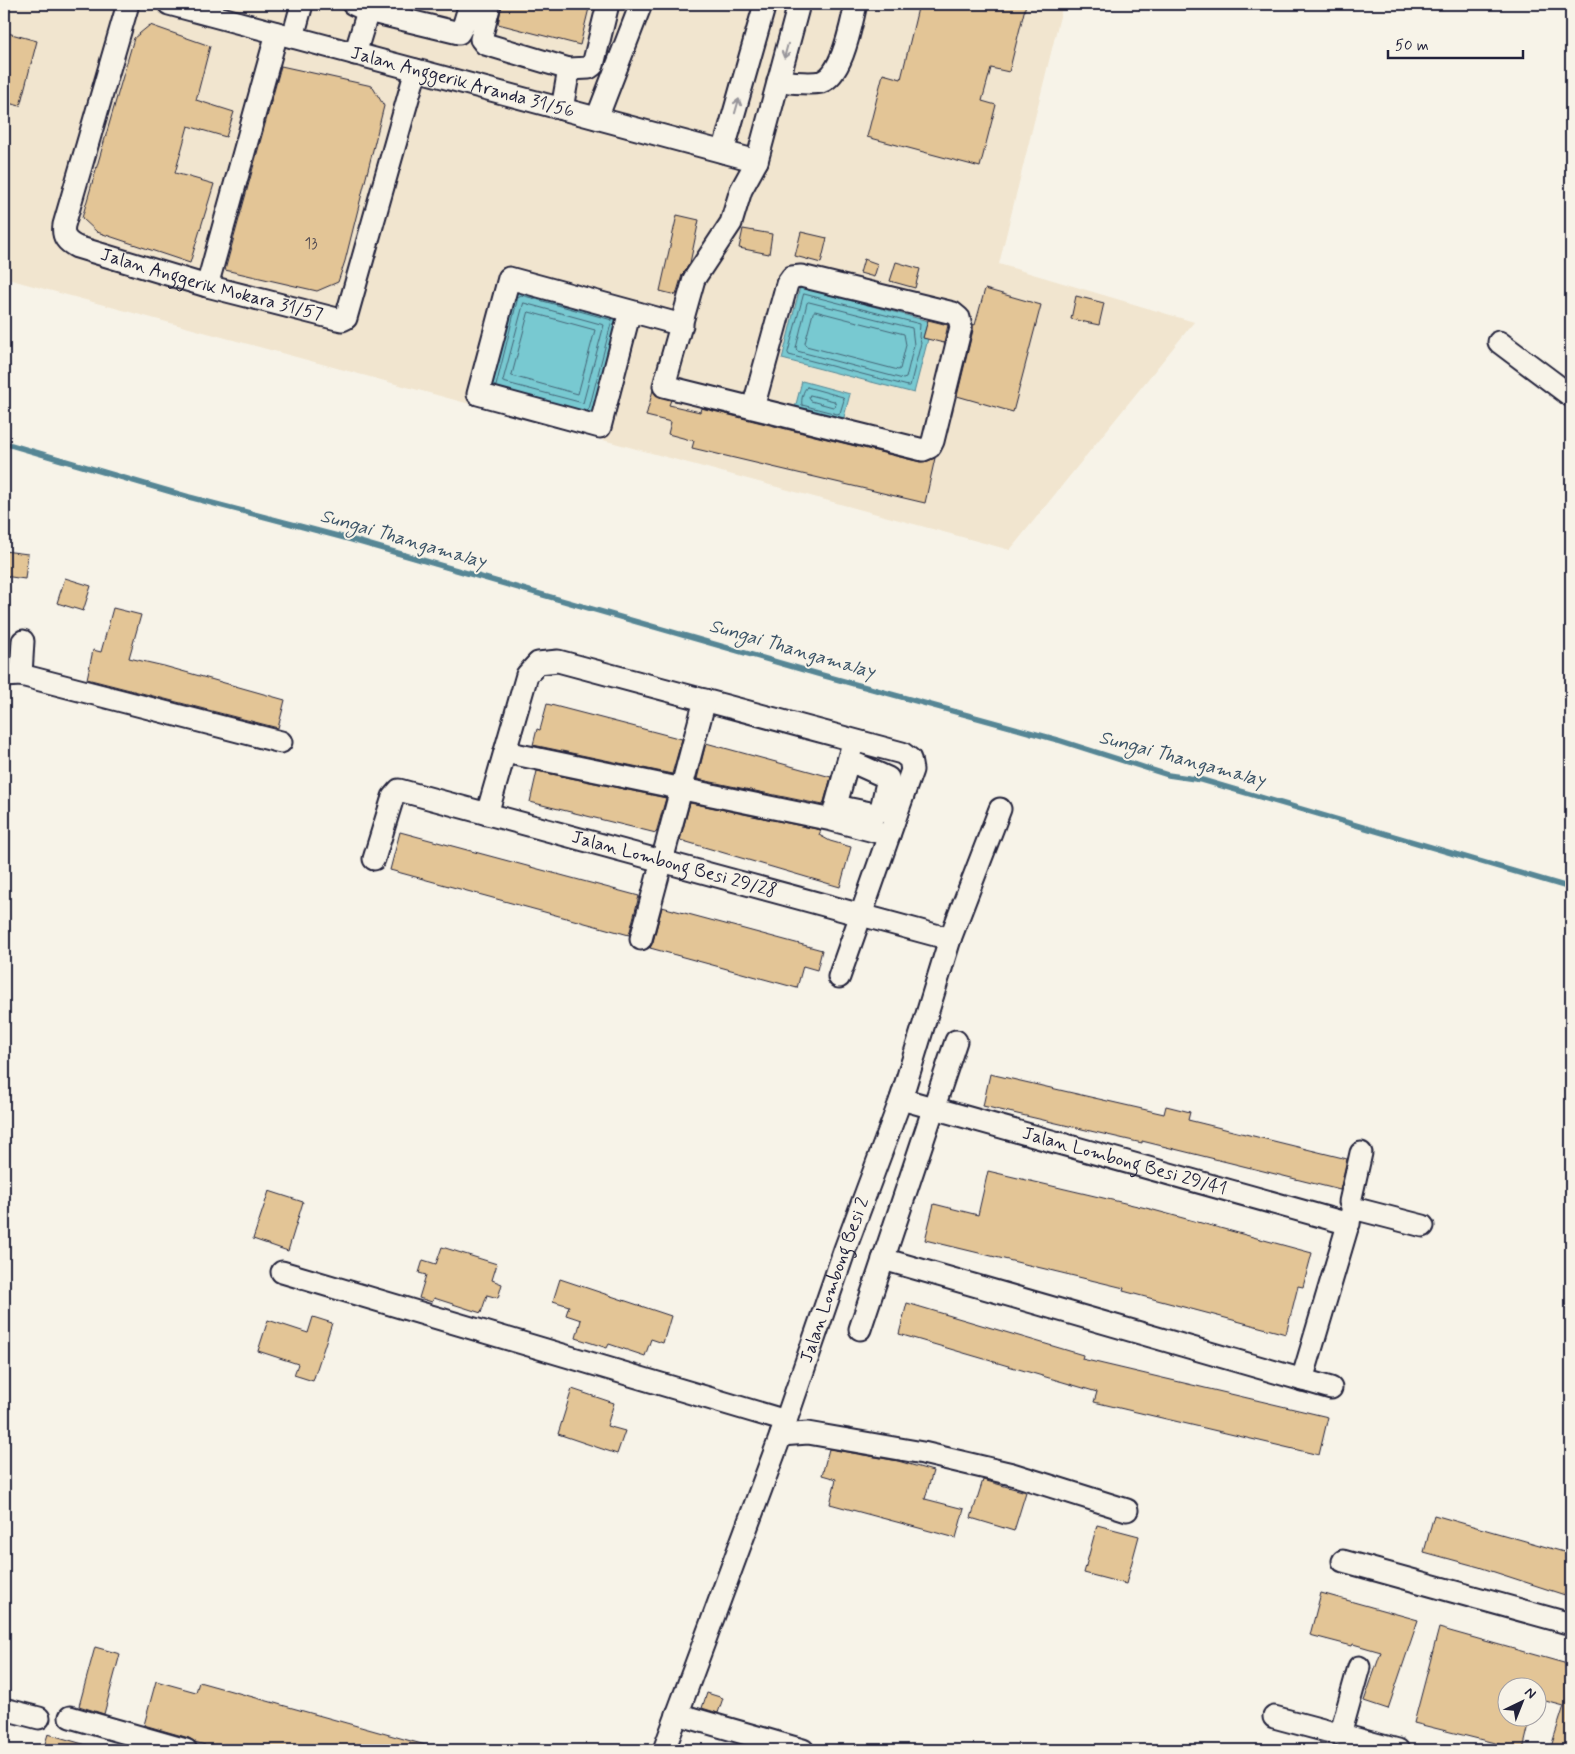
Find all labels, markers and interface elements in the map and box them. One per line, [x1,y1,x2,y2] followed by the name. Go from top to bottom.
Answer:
[1388,28,1522,60] scale bar
[1395,36,1429,56] text: 50 m
[348,41,577,124] street label: Jalan Anggerik Aranda 31/56
[781,42,791,58] one-way arrow
[732,98,742,114] one-way arrow
[304,234,318,254] house number: 13
[98,243,325,327] street label: Jalan Anggerik Mokara 31/57
[317,503,491,577] water label: Sungai Thangamalay
[706,613,880,687] water label: Sungai Thangamalay
[1096,725,1270,796] water label: Sungai Thangamalay
[569,825,779,904] street label: Jalan Lombong Besi 29/28
[1020,1121,1229,1201] street label: Jalan Lombong Besi 29/41
[795,1194,875,1366] street label: Jalan Lombong Besi 2
[1498,1676,1548,1726] north arrow
[1521,1683,1540,1703] text: N

